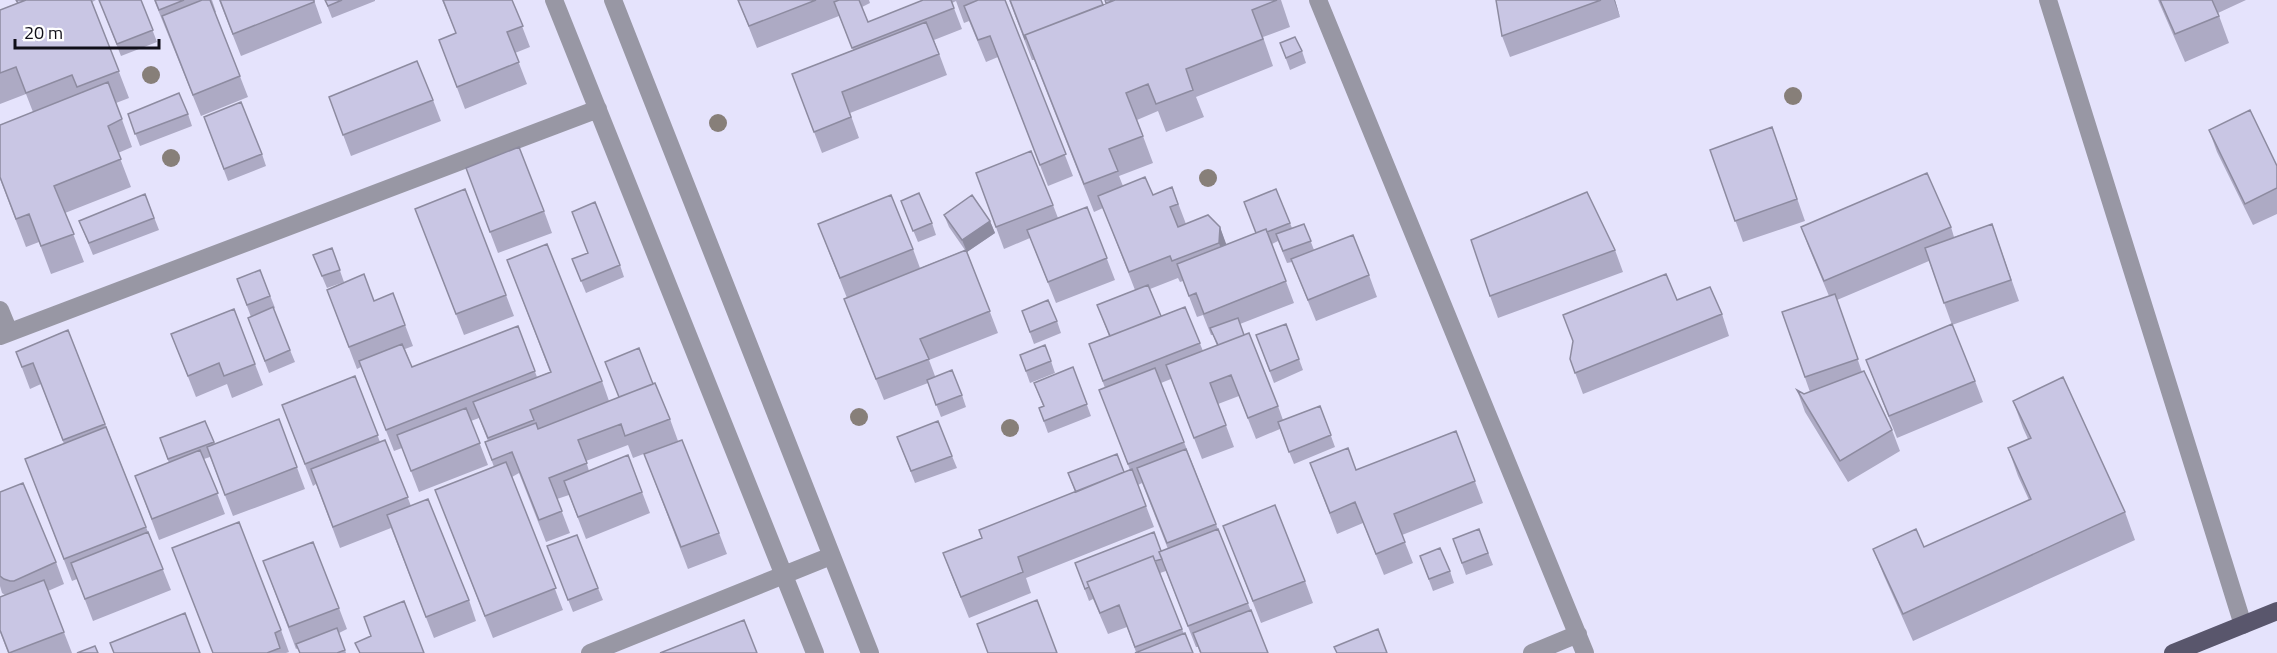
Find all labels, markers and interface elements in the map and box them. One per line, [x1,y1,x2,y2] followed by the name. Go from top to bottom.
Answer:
[15,12,159,50] scale bar
[24,19,63,46] text: 20 m

